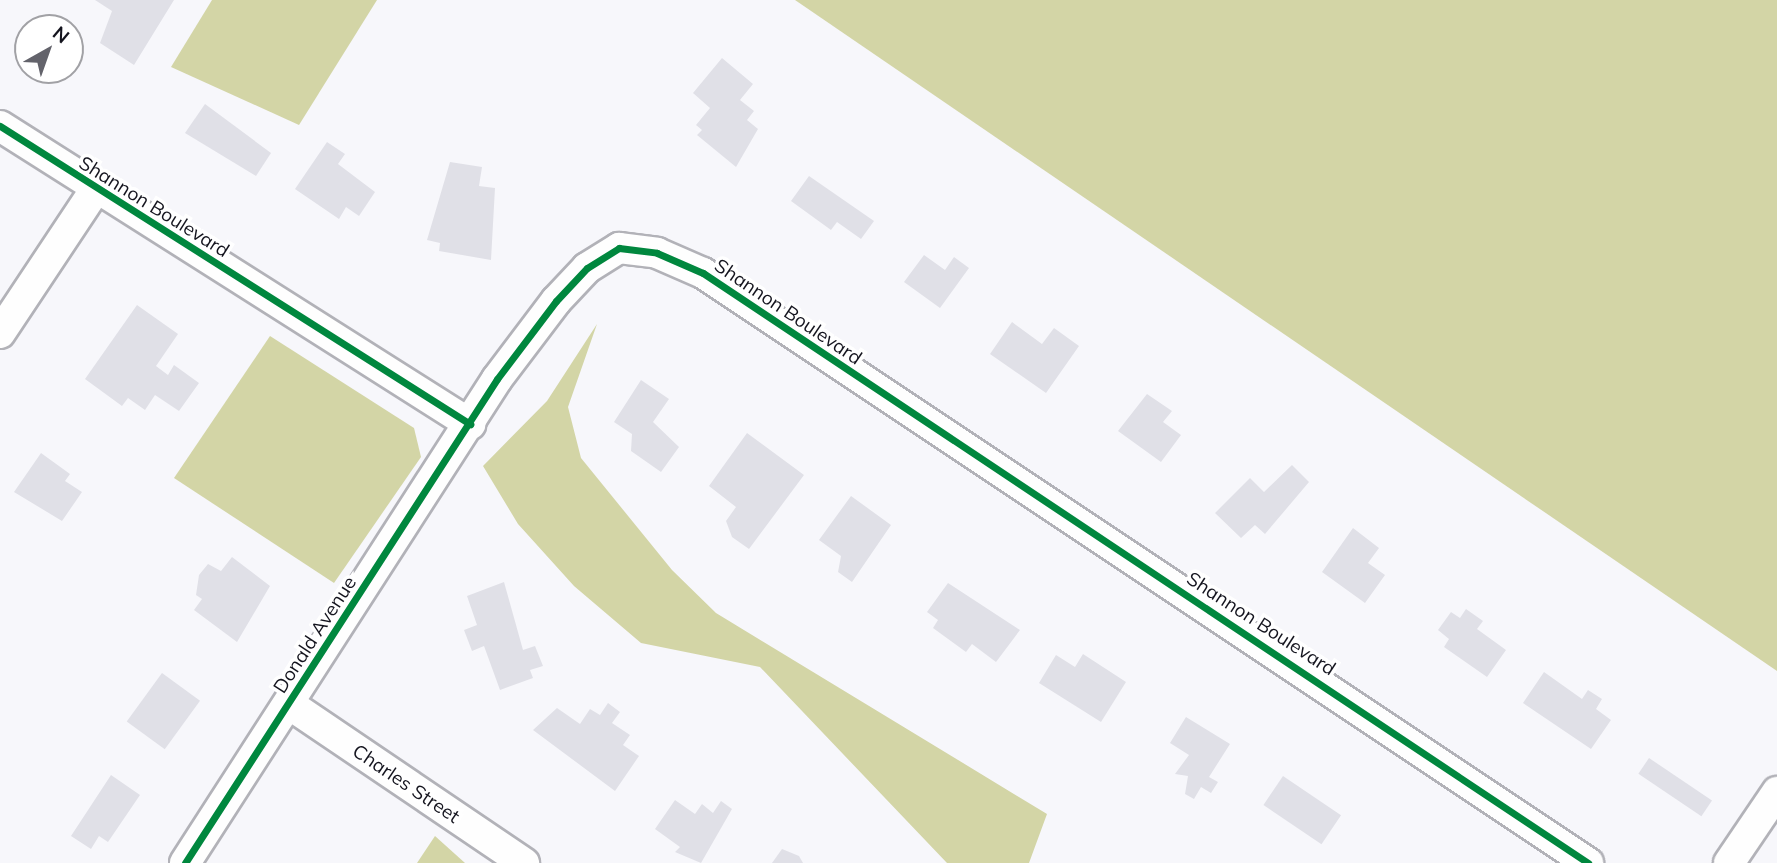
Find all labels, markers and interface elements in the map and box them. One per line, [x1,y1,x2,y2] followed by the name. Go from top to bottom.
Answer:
[14,14,84,84] north arrow
[48,21,74,48] text: N
[75,152,233,262] street label: Shannon Boulevard
[710,254,866,370] street label: Shannon Boulevard
[1182,567,1340,681] street label: Shannon Boulevard
[269,572,361,698] street label: Donald Avenue
[348,740,464,828] street label: Charles Street

